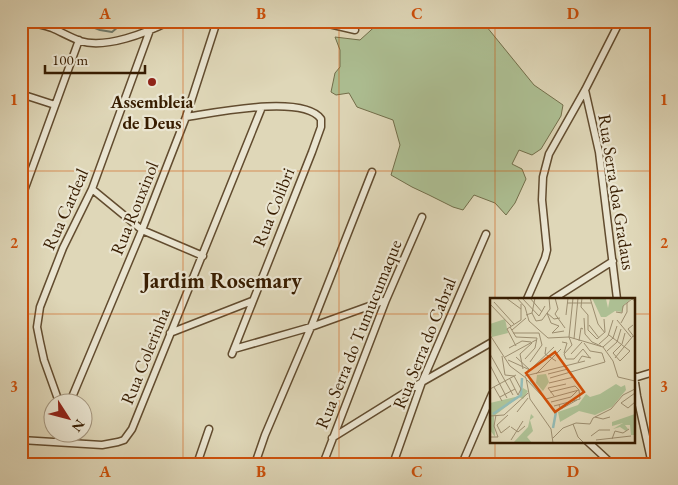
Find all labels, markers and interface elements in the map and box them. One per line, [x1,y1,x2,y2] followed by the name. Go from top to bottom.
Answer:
[98,3,111,24] text: A
[256,3,266,24] text: B
[411,3,423,24] text: C
[567,3,579,24] text: D
[45,42,145,74] scale bar
[52,50,89,69] text: 100 m
[146,76,158,88] marker: Assembleia de Deus
[10,89,18,110] text: 1
[660,89,668,110] text: 1
[110,90,193,134] place label: Assembleia de Deus
[593,112,641,272] street label: Rua Serra doa Gradaus
[105,158,163,258] street label: Rua Rouxinol
[247,164,299,250] street label: Rua Colibri
[37,165,93,253] street label: Rua Cardeal
[10,232,19,253] text: 2
[660,232,669,253] text: 2
[310,236,406,432] street label: Rua Serra do Tumucumaque
[140,266,302,295] district label: Jardim Rosemary
[387,274,461,412] street label: Rua Serra do Cabral
[490,298,636,442] inset map
[115,304,175,408] street label: Rua Colerinha
[10,376,18,397] text: 3
[660,376,668,397] text: 3
[42,392,92,442] north arrow
[68,416,89,436] text: N
[98,461,111,482] text: A
[256,461,266,482] text: B
[411,461,423,482] text: C
[567,461,579,482] text: D

